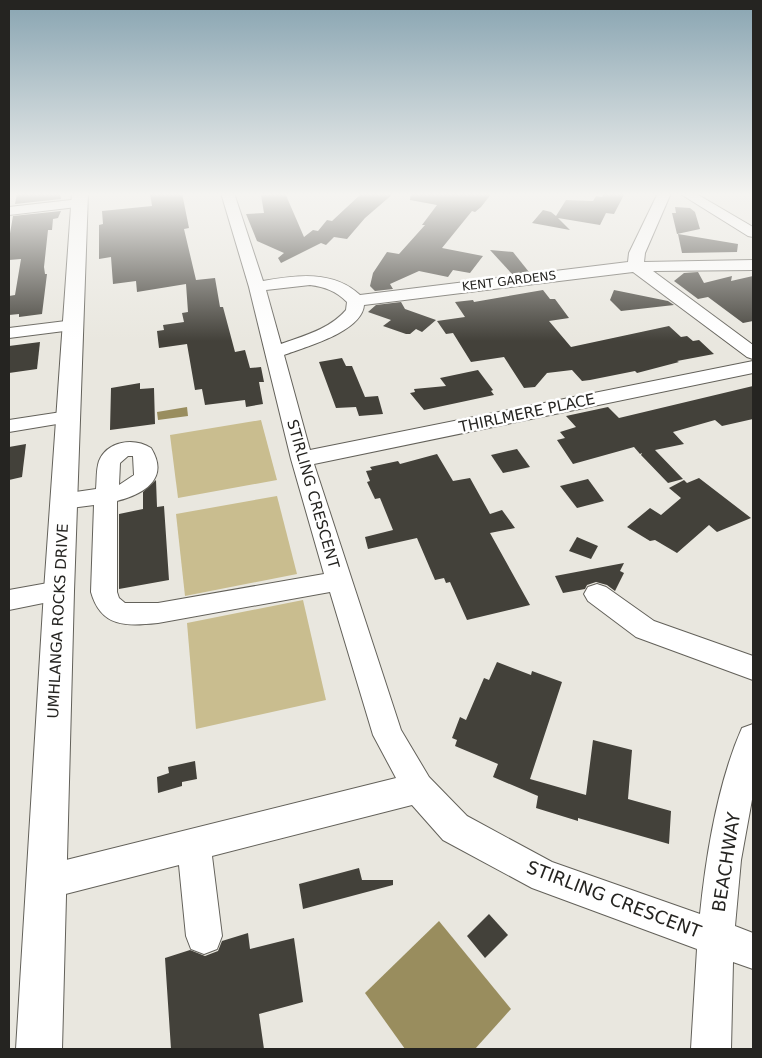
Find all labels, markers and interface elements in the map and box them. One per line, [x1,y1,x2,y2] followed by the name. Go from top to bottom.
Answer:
[461,268,557,294] street label: KENT GARDENS
[456,390,597,436] street label: THIRLMERE PLACE
[283,417,343,571] street label: STIRLING CRESCENT
[44,523,72,719] street label: UMHLANGA ROCKS DRIVE
[708,810,744,913] street label: BEACHWAY
[524,856,705,942] street label: STIRLING CRESCENT

